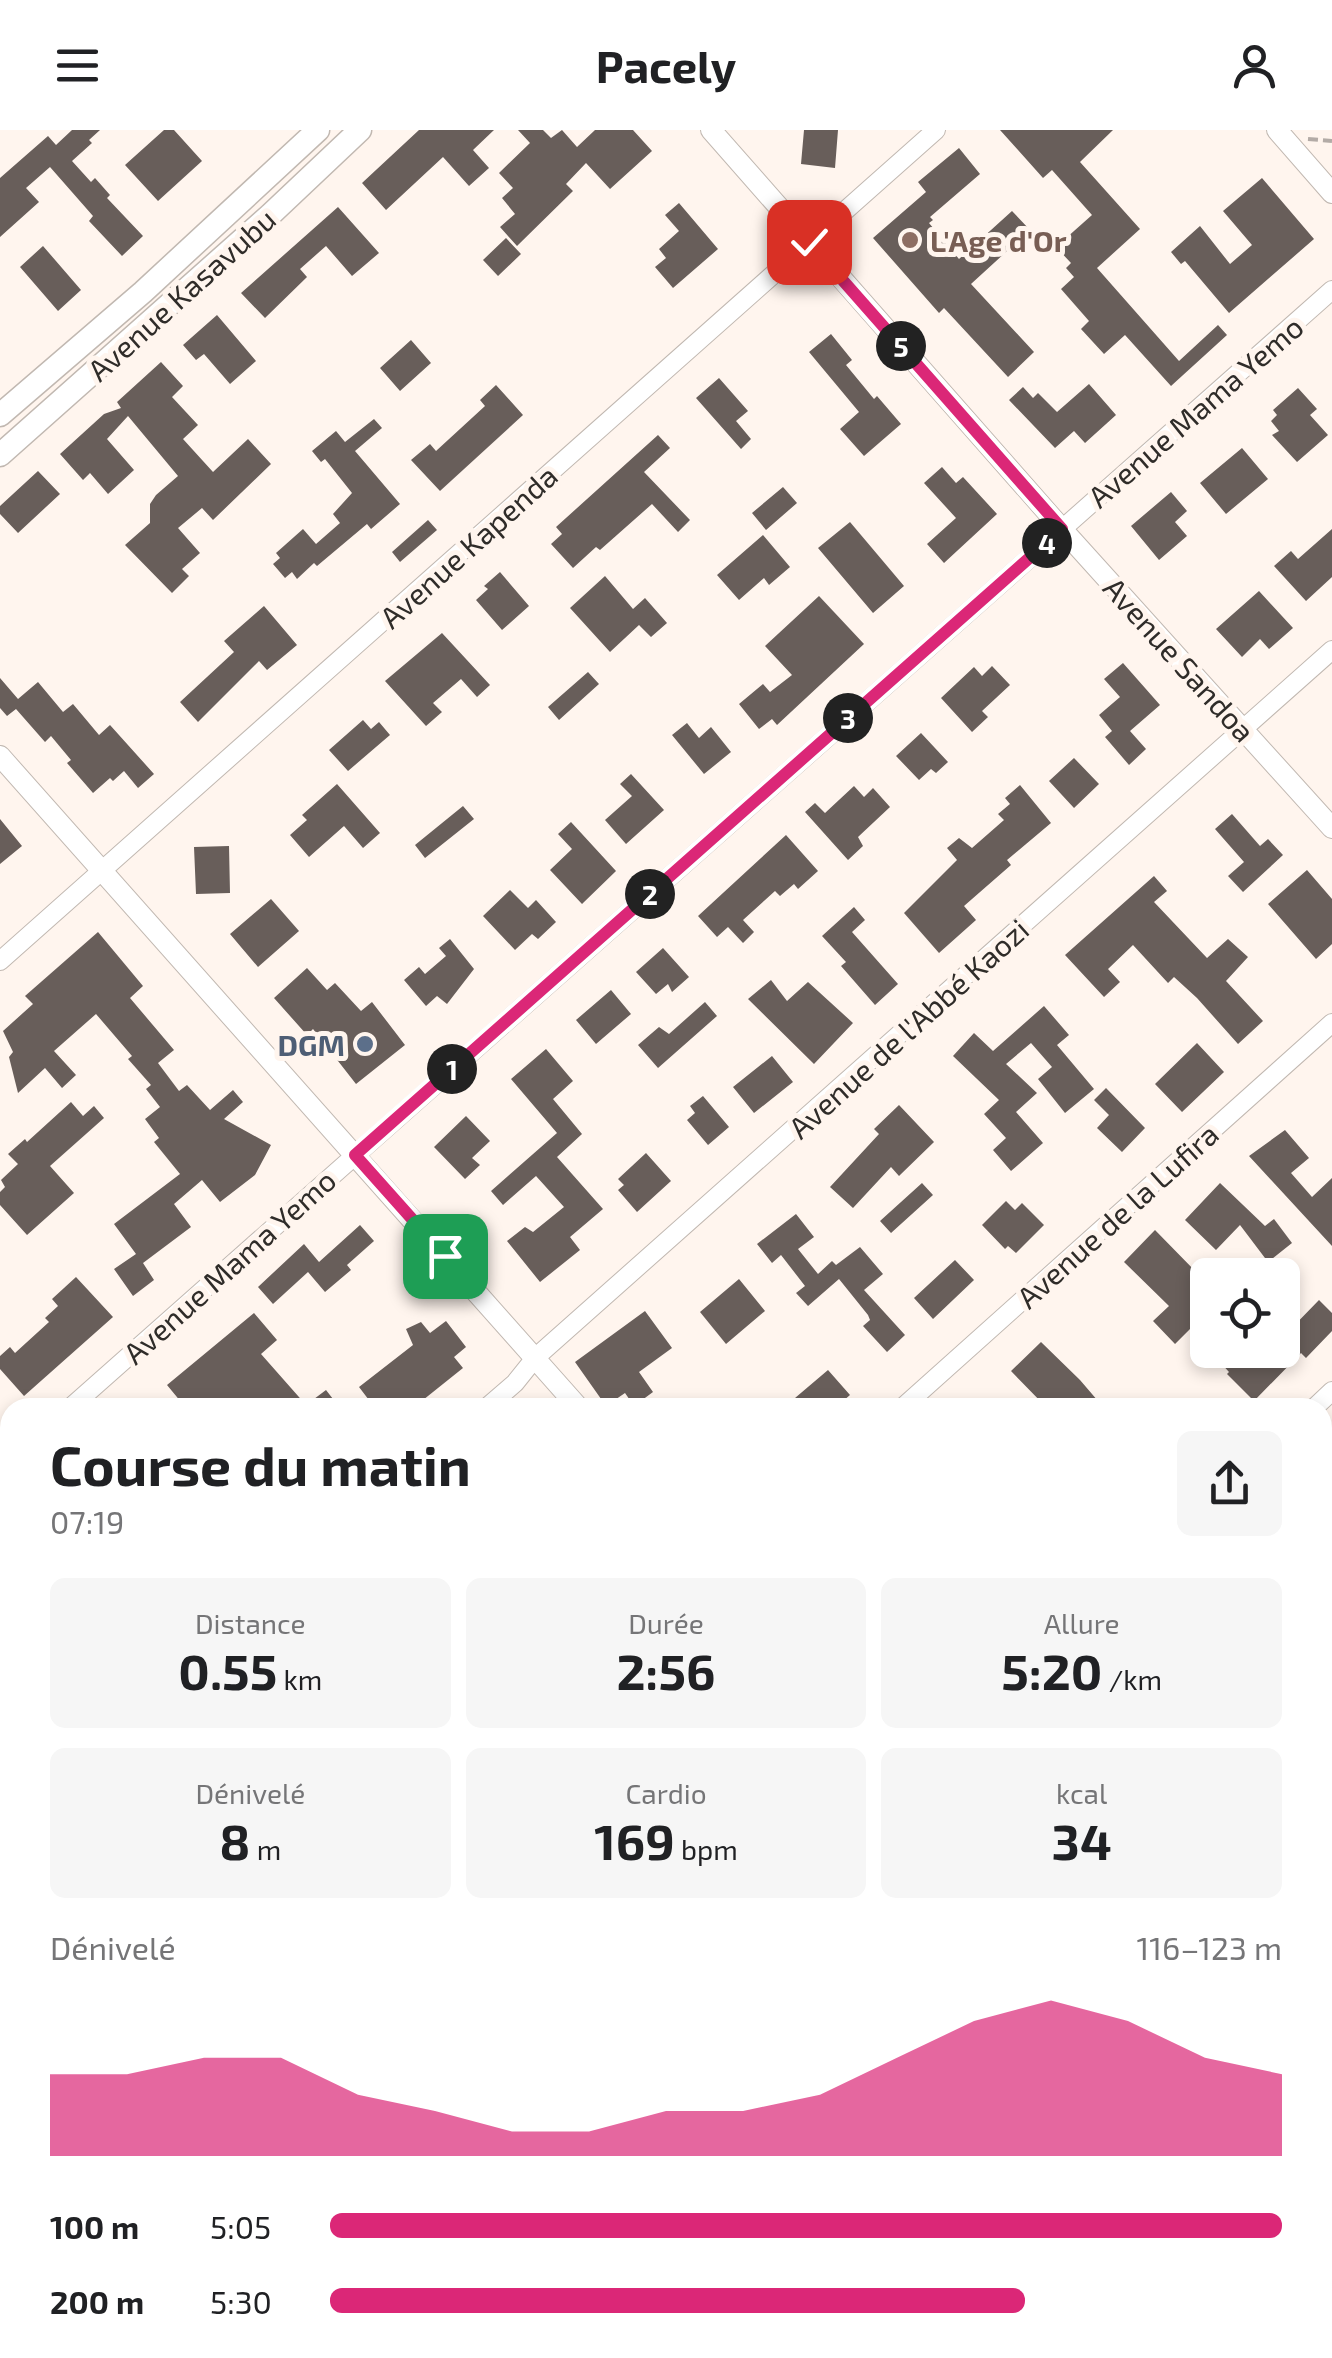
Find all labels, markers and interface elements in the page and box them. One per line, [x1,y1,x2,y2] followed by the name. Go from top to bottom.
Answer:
[50,38,105,93] icon: menu
[596,38,736,92] text: Pacely
[1227,38,1282,93] icon: person
[80,200,282,388] street label: Avenue Kasavubu
[767,200,852,285] pin
[782,215,837,270] icon: check
[930,222,1067,258] place label: L'Age d'Or
[899,229,921,251] marker: L'Age d'Or
[1080,308,1310,514] street label: Avenue Mama Yemo
[876,321,926,371] pin: 5
[893,329,909,363] text: 5
[372,457,564,635] street label: Avenue Kapenda
[1022,518,1072,568] pin: 4
[1038,526,1056,560] text: 4
[1097,569,1263,749] street label: Avenue Sandoa
[823,693,873,743] pin: 3
[840,701,856,735] text: 3
[625,869,675,919] pin: 2
[642,877,658,911] text: 2
[781,911,1035,1145] street label: Avenue de l'Abbé Kaozi
[278,1026,345,1062] place label: DGM
[354,1033,376,1055] marker: DGM
[427,1044,477,1094] pin: 1
[446,1052,458,1086] text: 1
[1009,1115,1225,1315] street label: Avenue de la Lufira
[115,1161,343,1371] street label: Avenue Mama Yemo
[403,1214,488,1299] pin
[418,1229,473,1284] icon: arrive
[1190,1258,1300,1368] map controls
[1190,1258,1300,1368] button: locate
[50,1431,471,1497] text: Course du matin
[1177,1431,1282,1536] button: share
[50,1502,124,1540] text: 07:19
[195,1606,306,1640] text: Distance
[628,1606,704,1640] text: Durée
[1044,1606,1120,1640] text: Allure
[178,1640,277,1700] text: 0.55
[616,1640,715,1700] text: 2:56
[1001,1640,1102,1700] text: 5:20
[277,1662,322,1696] text: km
[1102,1662,1162,1696] text: /km
[195,1776,305,1810] text: Dénivelé
[625,1776,707,1810] text: Cardio
[1056,1776,1107,1810] text: kcal
[219,1810,251,1870] text: 8
[594,1810,675,1870] text: 169
[1052,1810,1112,1870] text: 34
[251,1832,281,1866] text: m
[675,1832,738,1866] text: bpm
[50,1928,176,1966] text: Dénivelé
[1137,1928,1282,1966] text: 116–123 m
[50,2207,139,2245] text: 100 m
[210,2207,271,2245] text: 5:05
[50,2282,144,2320] text: 200 m
[210,2282,272,2320] text: 5:30

